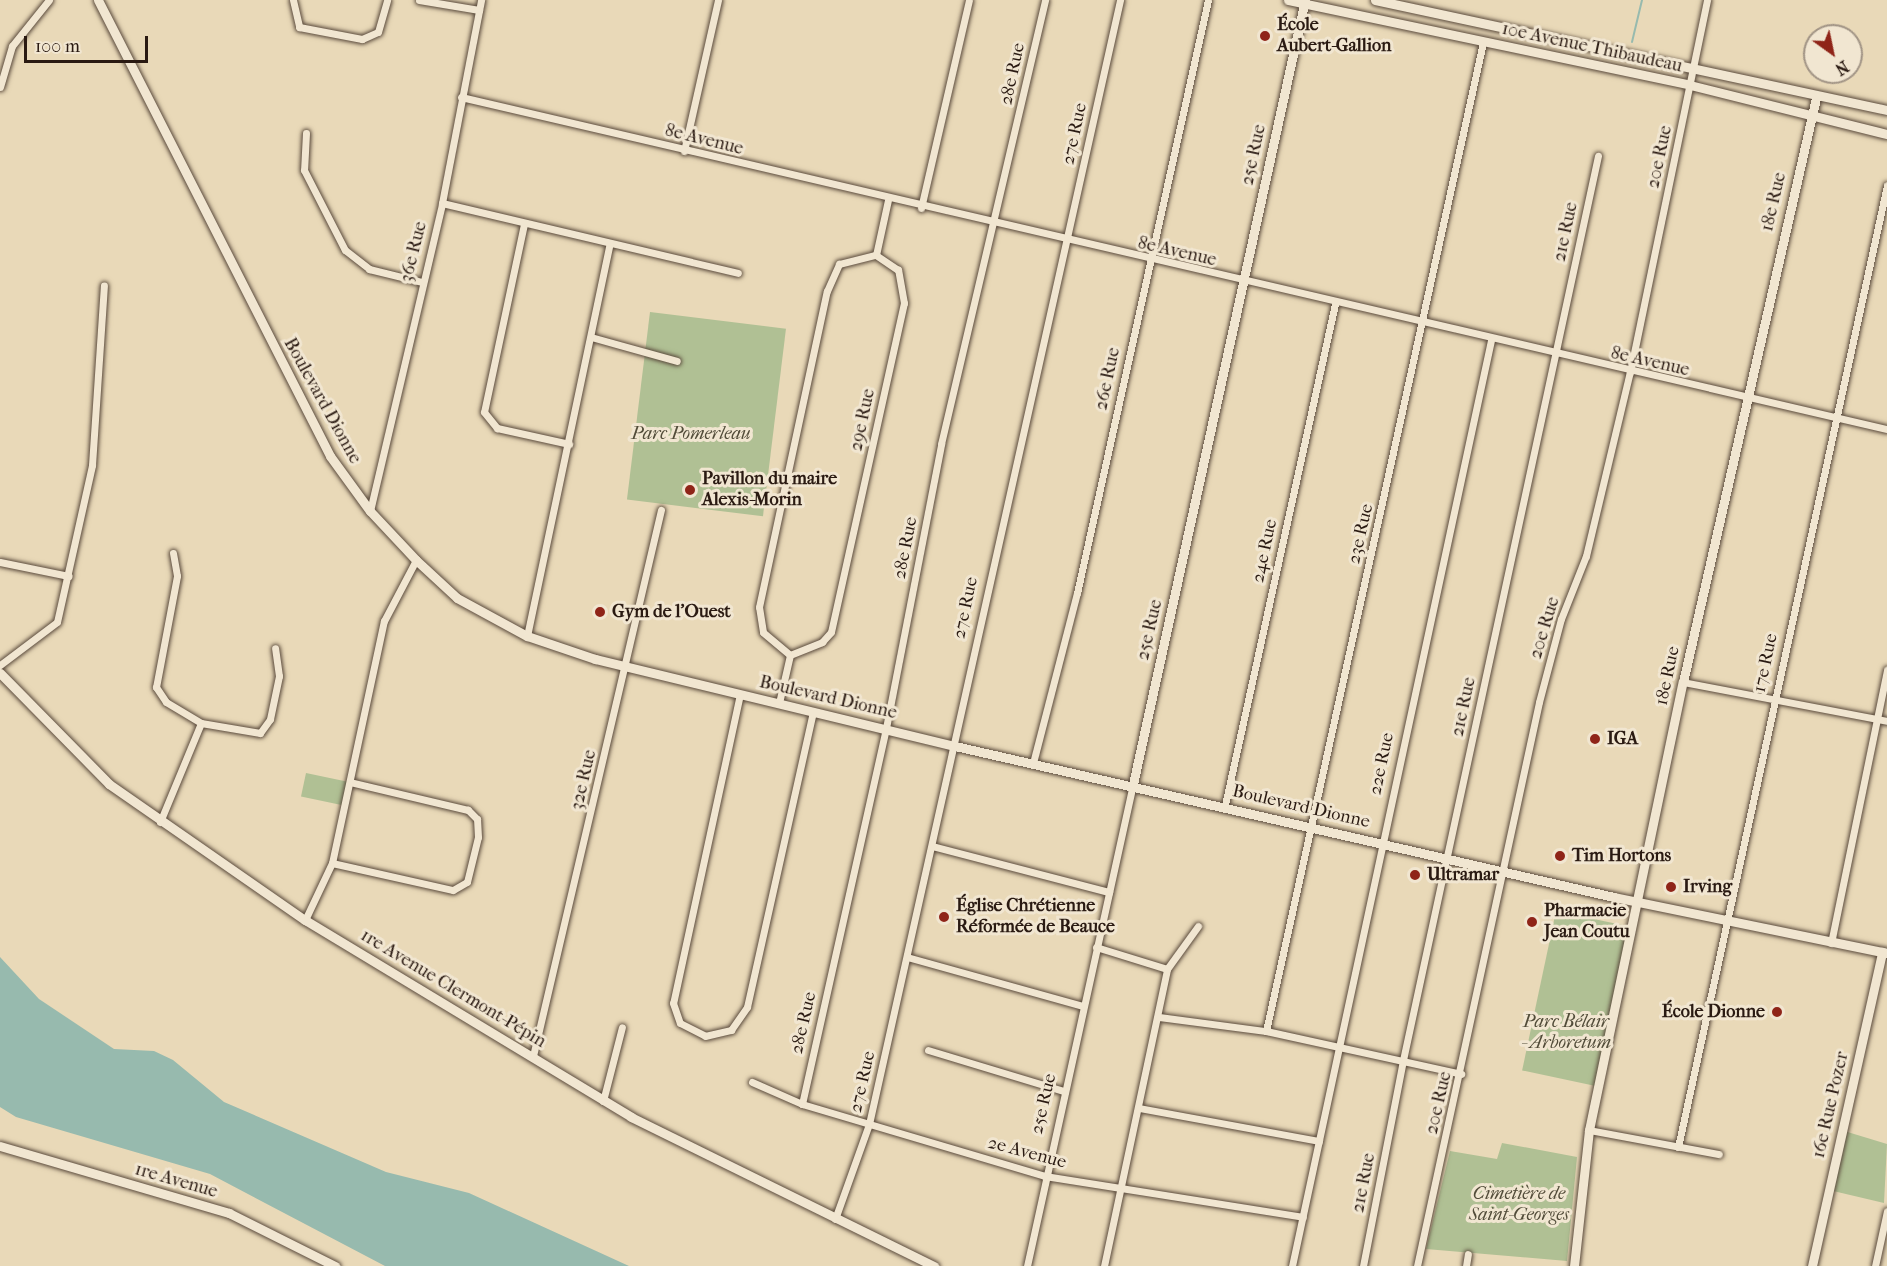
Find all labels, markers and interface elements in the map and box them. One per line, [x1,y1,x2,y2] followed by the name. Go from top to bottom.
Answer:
[1277,15,1391,57] place label: École Aubert-Gallion
[1500,18,1684,78] street label: 10e Avenue Thibaudeau
[27,24,152,62] scale bar
[1803,24,1863,84] north arrow
[1258,29,1272,43] marker: École Aubert-Gallion
[35,36,80,57] text: 100 m
[996,41,1030,107] street label: 28e Rue
[1832,57,1852,79] text: N
[1058,101,1092,167] street label: 27e Rue
[663,120,745,160] street label: 8e Avenue
[1237,123,1271,187] street label: 25e Rue
[1643,124,1677,190] street label: 20e Rue
[1757,170,1791,234] street label: 18e Rue
[1549,200,1583,264] street label: 21e Rue
[396,219,432,285] street label: 36e Rue
[1136,232,1218,272] street label: 8e Avenue
[279,334,365,468] street label: Boulevard Dionne
[1609,342,1691,382] street label: 8e Avenue
[1091,346,1125,412] street label: 26e Rue
[846,387,880,453] street label: 29e Rue
[631,423,751,445] park label: Parc Pomerleau
[702,469,837,512] place label: Pavillon du maire Alexis-Morin
[683,483,697,497] marker: Pavillon du maire Alexis-Morin
[1344,502,1378,566] street label: 23e Rue
[889,515,923,581] street label: 28e Rue
[1248,517,1282,585] street label: 24e Rue
[949,575,983,641] street label: 27e Rue
[1525,594,1565,662] street label: 20e Rue
[1133,598,1167,662] street label: 25e Rue
[612,601,731,623] place label: Gym de l'Ouest
[593,605,607,619] marker: Gym de l'Ouest
[1749,632,1783,694] street label: 17e Rue
[1651,644,1685,708] street label: 18e Rue
[757,672,899,724] street label: Boulevard Dionne
[1447,675,1481,739] street label: 21e Rue
[1607,728,1638,750] place label: IGA
[1365,731,1399,797] street label: 22e Rue
[1588,732,1602,746] marker: IGA
[567,748,601,812] street label: 32e Rue
[1230,781,1372,833] street label: Boulevard Dionne
[1572,845,1671,867] place label: Tim Hortons
[1553,849,1567,863] marker: Tim Hortons
[1427,864,1499,886] place label: Ultramar
[1408,868,1422,882] marker: Ultramar
[1683,876,1732,898] place label: Irving
[1664,880,1678,894] marker: Irving
[956,896,1115,938] place label: Église Chrétienne Réformée de Beauce
[1544,901,1630,944] place label: Pharmacie Jean Coutu
[937,910,951,924] marker: Église Chrétienne Réformée de Beauce
[1525,915,1539,929] marker: Pharmacie Jean Coutu
[356,925,550,1053] street label: 1re Avenue Clermont-Pépin
[786,990,822,1056] street label: 28e Rue
[1662,1001,1765,1023] place label: École Dionne
[1770,1005,1784,1019] marker: École Dionne
[1521,1012,1611,1054] park label: Parc Bélair - Arboretum
[845,1049,881,1115] street label: 27e Rue
[1808,1050,1854,1160] street label: 16e Rue Pozer
[1421,1070,1457,1136] street label: 20e Rue
[1027,1072,1061,1136] street label: 25e Rue
[986,1132,1068,1174] street label: 2e Avenue
[1348,1151,1380,1215] street label: 21e Rue
[132,1159,220,1203] street label: 1re Avenue
[1469,1184,1569,1226] park label: Cimetière de Saint-Georges

